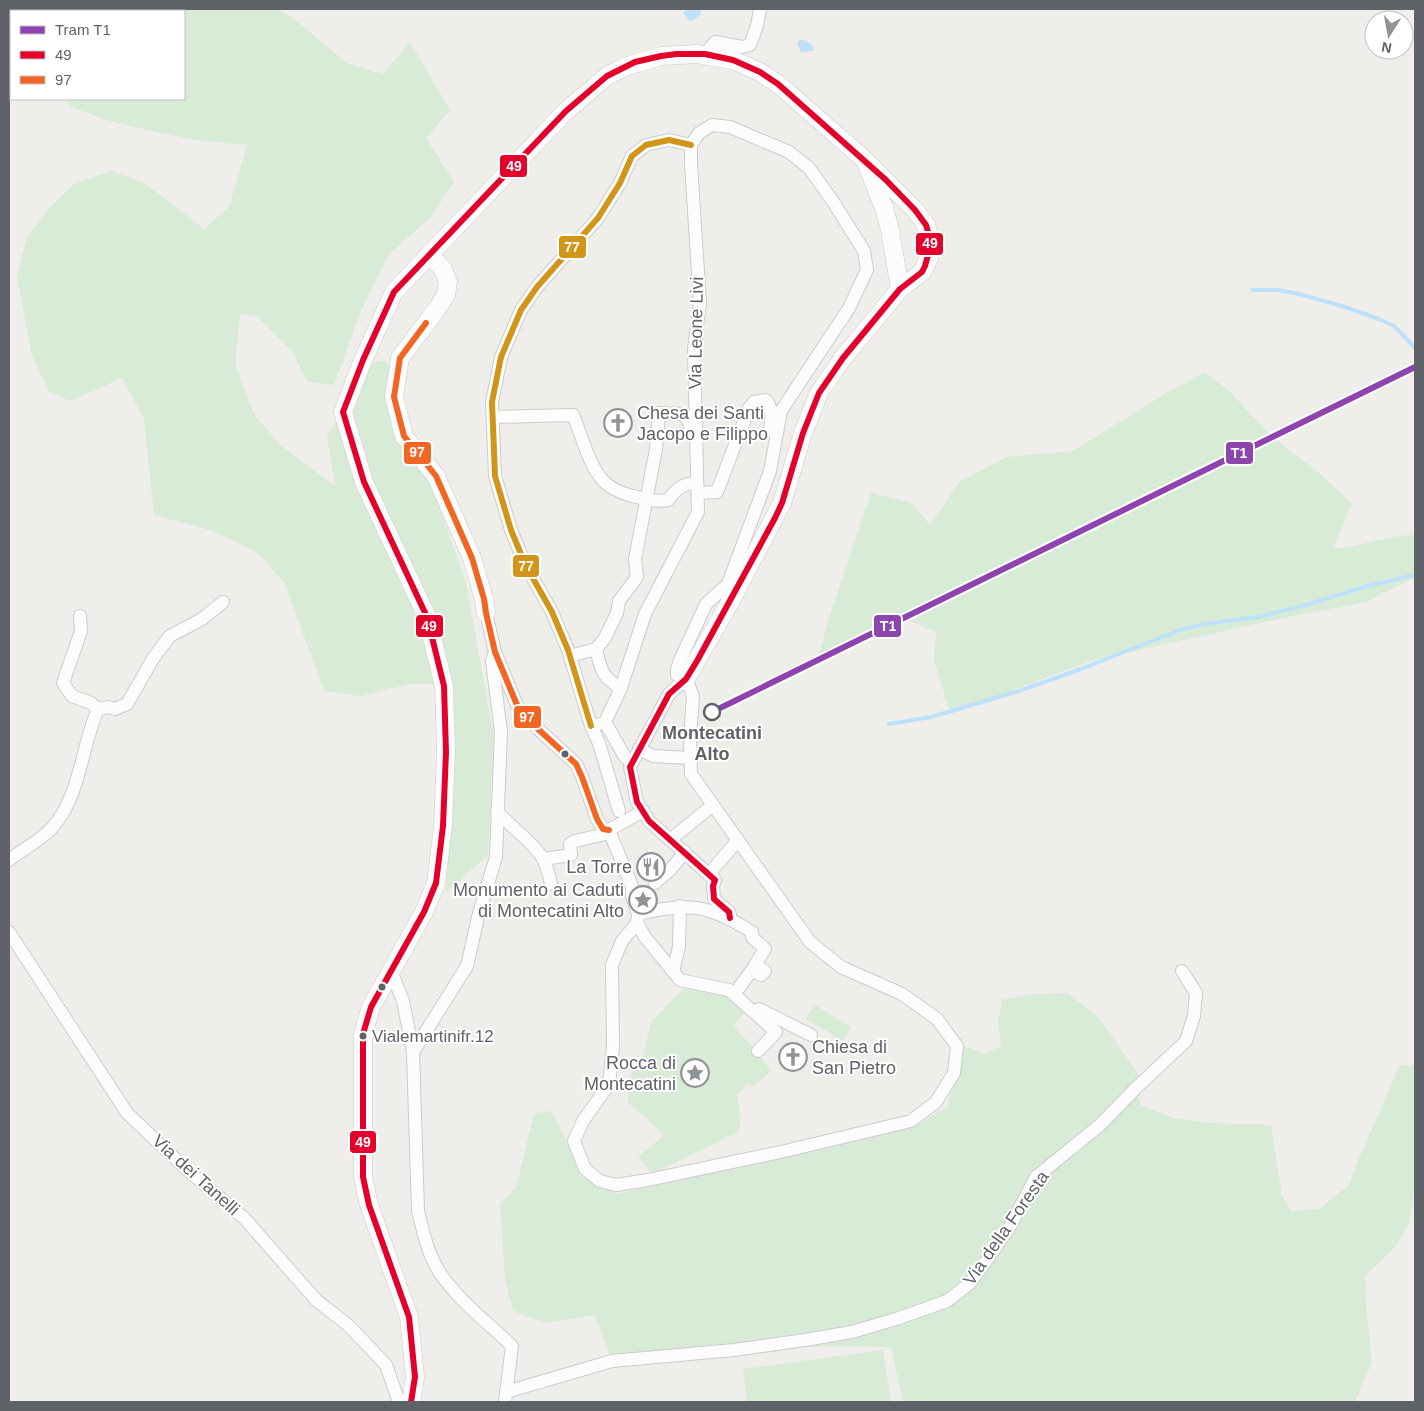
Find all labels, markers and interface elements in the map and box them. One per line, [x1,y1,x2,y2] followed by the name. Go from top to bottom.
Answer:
[10,10,185,100] legend
[1364,10,1414,60] north arrow
[55,21,111,38] text: Tram T1
[1380,39,1393,57] text: N
[55,46,72,63] text: 49
[55,71,72,88] text: 97
[499,154,528,178] line badge: 49
[506,158,522,174] text: 49
[915,232,944,256] line badge: 49
[558,235,587,259] line badge: 77
[922,235,938,251] text: 49
[564,239,580,255] text: 77
[685,276,707,390] street label: Via Leone Livi
[637,403,768,444] place label: Chesa dei Santi Jacopo e Filippo
[603,408,633,438] church icon: Chesa dei Santi Jacopo e Filippo
[403,441,432,465] line badge: 97
[1225,441,1254,465] line badge: T1
[409,444,425,460] text: 97
[1231,445,1247,461] text: T1
[512,554,540,578] line badge: 77
[518,558,534,574] text: 77
[415,614,444,638] line badge: 49
[873,614,902,638] line badge: T1
[421,618,437,634] text: 49
[880,618,896,634] text: T1
[703,703,721,721] marker: Montecatini Alto
[513,705,542,729] line badge: 97
[519,709,535,725] text: 97
[662,723,762,764] place label: Montecatini Alto
[560,749,570,759] unlabelled marker
[636,852,666,882] restaurant icon: La Torre
[566,857,632,877] place label: La Torre
[453,880,624,921] place label: Monumento ai Caduti di Montecatini Alto
[628,885,658,915] place icon: Monumento ai Caduti di Montecatini Alto
[377,982,387,992] unlabelled marker
[372,1027,494,1046] place label: Vialemartinifr.12
[358,1031,368,1041] marker: Vialemartinifr.12
[812,1037,896,1078] place label: Chiesa di San Pietro
[778,1042,808,1072] church icon: Chiesa di San Pietro
[584,1053,676,1094] place label: Rocca di Montecatini
[680,1058,710,1088] place icon: Rocca di Montecatini
[349,1130,377,1154] line badge: 49
[148,1131,244,1219] street label: Via dei Tanelli
[355,1134,371,1150] text: 49
[959,1166,1053,1289] street label: Via della Foresta

